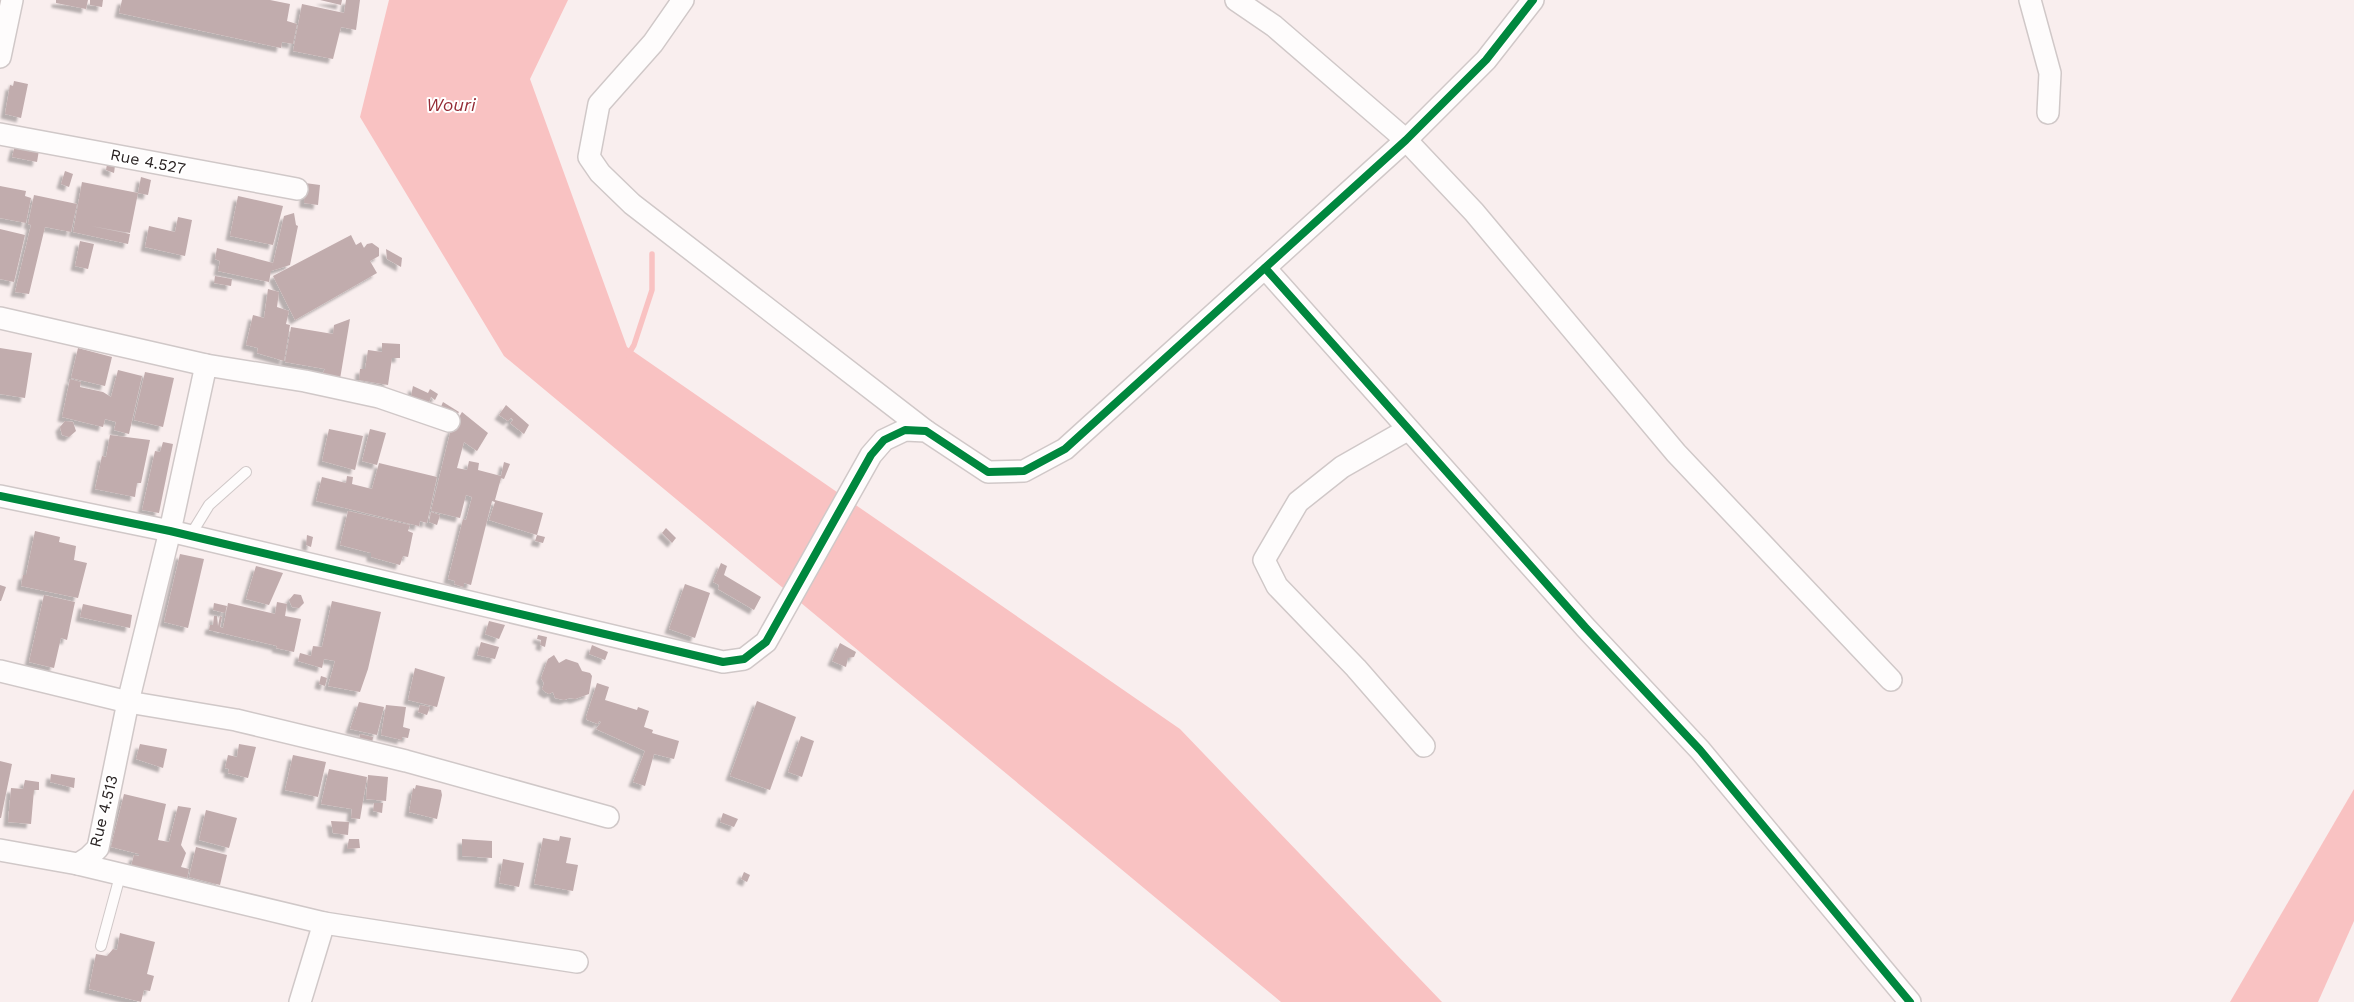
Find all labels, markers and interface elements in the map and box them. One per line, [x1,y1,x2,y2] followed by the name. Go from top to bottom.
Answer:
[426,94,477,115] water label: Wouri
[109,145,187,178] street label: Rue 4.527
[85,773,122,849] street label: Rue 4.513

